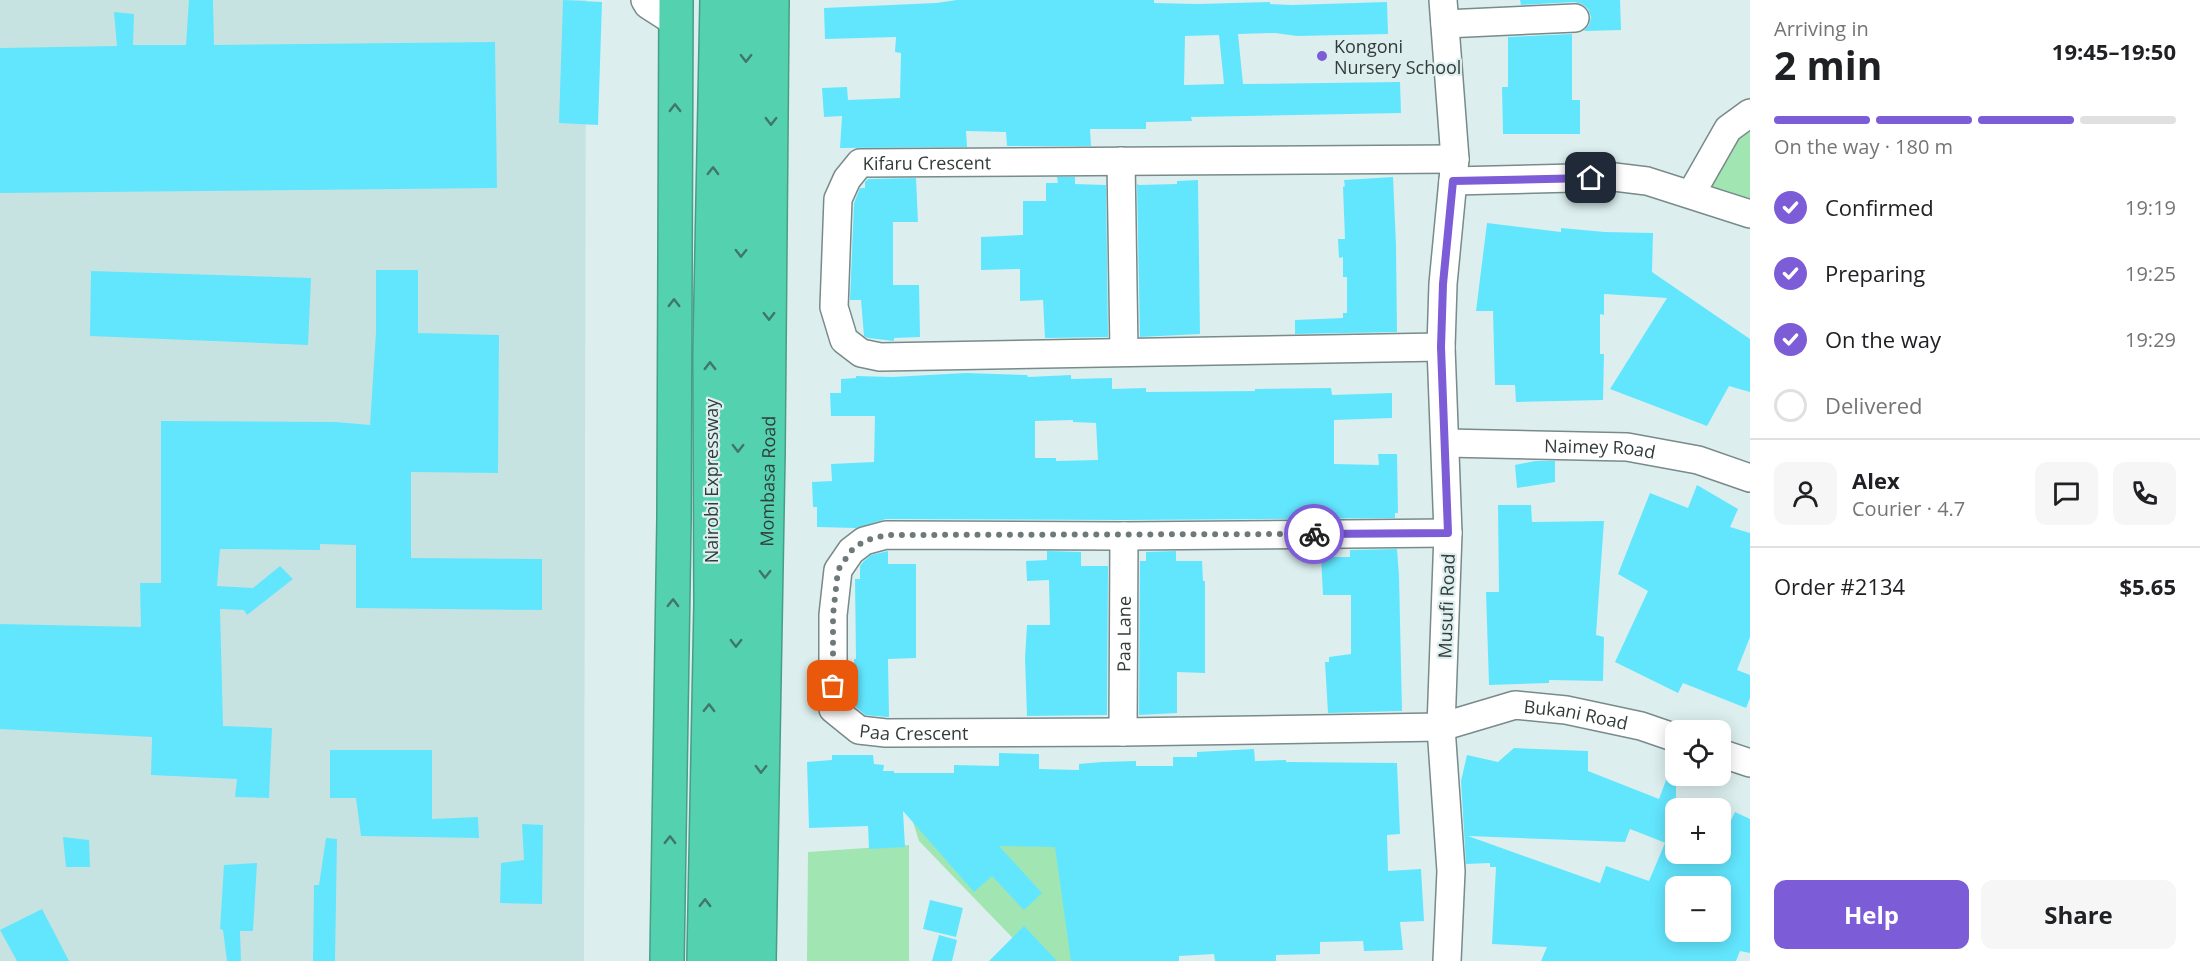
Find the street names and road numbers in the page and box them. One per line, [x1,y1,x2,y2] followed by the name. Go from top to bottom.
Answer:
[863,150,991,175] street label: Kifaru Crescent
[699,398,723,563] street label: Nairobi Expressway
[754,415,780,547] street label: Mombasa Road
[1544,433,1657,464] street label: Naimey Road
[1432,553,1460,659] street label: Musufi Road
[1111,596,1136,672] street label: Paa Lane
[1523,694,1630,735] street label: Bukani Road
[858,718,969,745] street label: Paa Crescent

